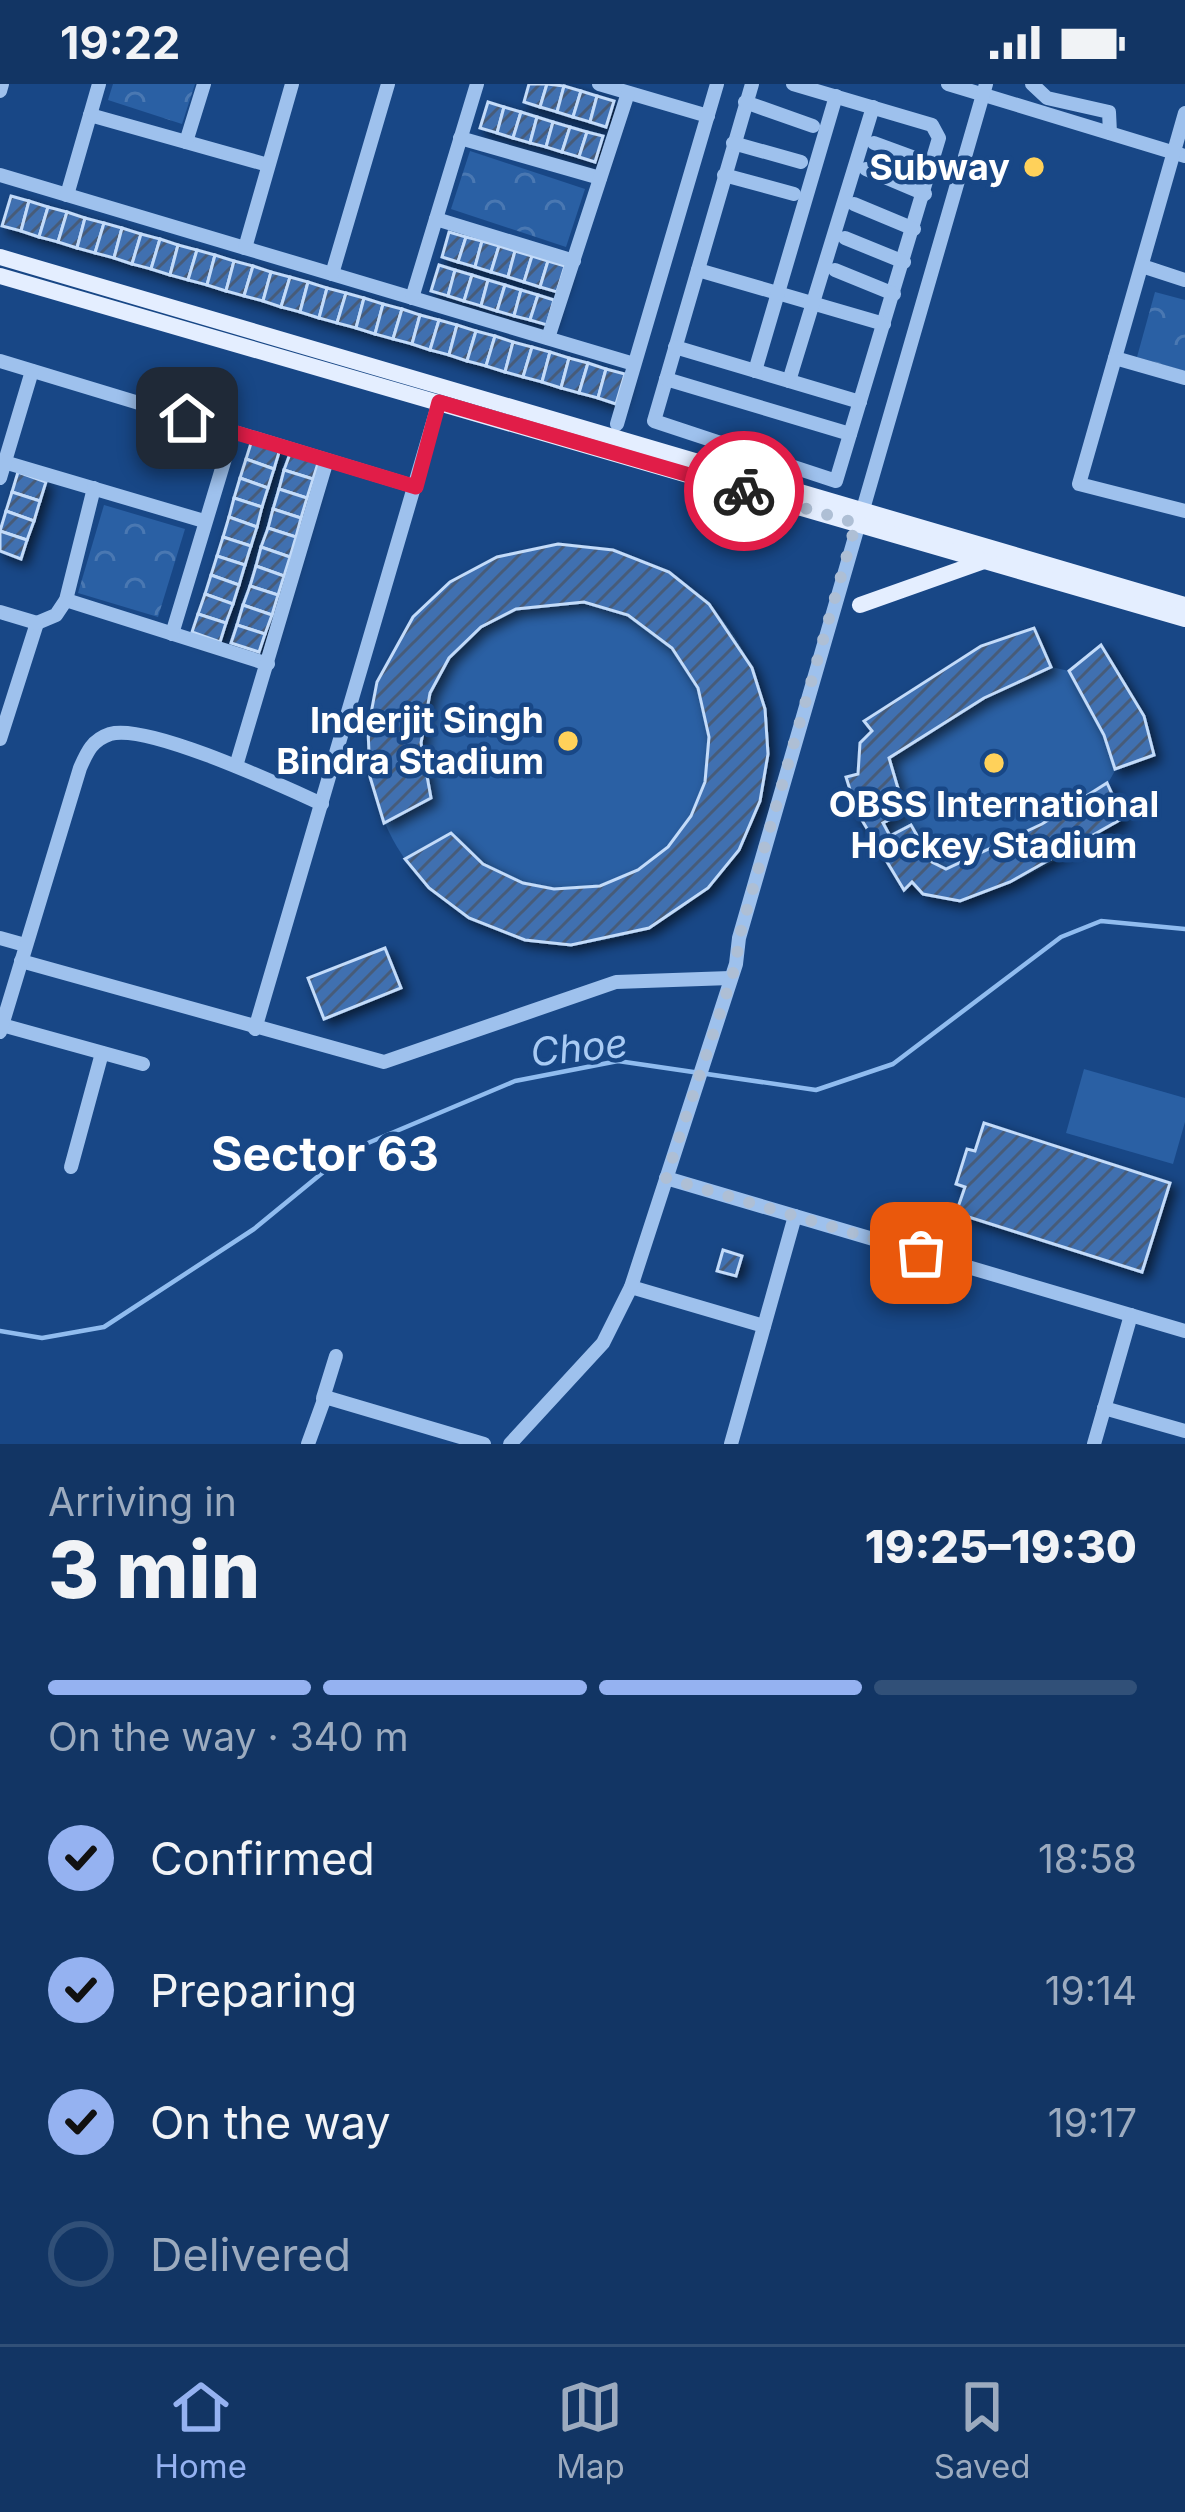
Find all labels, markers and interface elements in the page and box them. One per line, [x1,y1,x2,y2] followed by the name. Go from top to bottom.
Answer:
[60,15,180,70] text: 19:22
[869,145,1010,189] place label: Subway
[1021,154,1047,180] marker: Subway
[136,367,238,469] pin
[154,385,220,451] icon: home
[684,431,804,551] courier
[711,458,777,524] icon: bike
[276,698,544,783] place label: Inderjit Singh Bindra Stadium
[555,728,581,754] marker: Inderjit Singh Bindra Stadium
[981,750,1007,776] marker: OBSS International Hockey Stadium
[829,782,1159,867] place label: OBSS International Hockey Stadium
[528,1019,630,1075] water label: Choe
[211,1124,439,1183] district label: Sector 63
[870,1202,972,1304] pin
[888,1220,954,1286] icon: bag
[48,1478,237,1525] text: Arriving in
[865,1519,1137,1574] text: 19:25–19:30
[48,1522,260,1617] text: 3 min
[48,1713,409,1760] text: On the way · 340 m
[48,1825,114,1891] icon: check
[150,1831,375,1886] text: Confirmed
[1038,1835,1137,1882] text: 18:58
[48,1957,114,2023] icon: check
[150,1963,357,2018] text: Preparing
[1045,1967,1137,2014] text: 19:14
[48,2089,114,2155] icon: check
[150,2095,391,2150] text: On the way
[1048,2099,1137,2146] text: 19:17
[150,2227,351,2282] text: Delivered
[155,2374,247,2486] tab: Home
[556,2374,625,2486] tab: Map
[934,2374,1030,2486] tab: Saved

